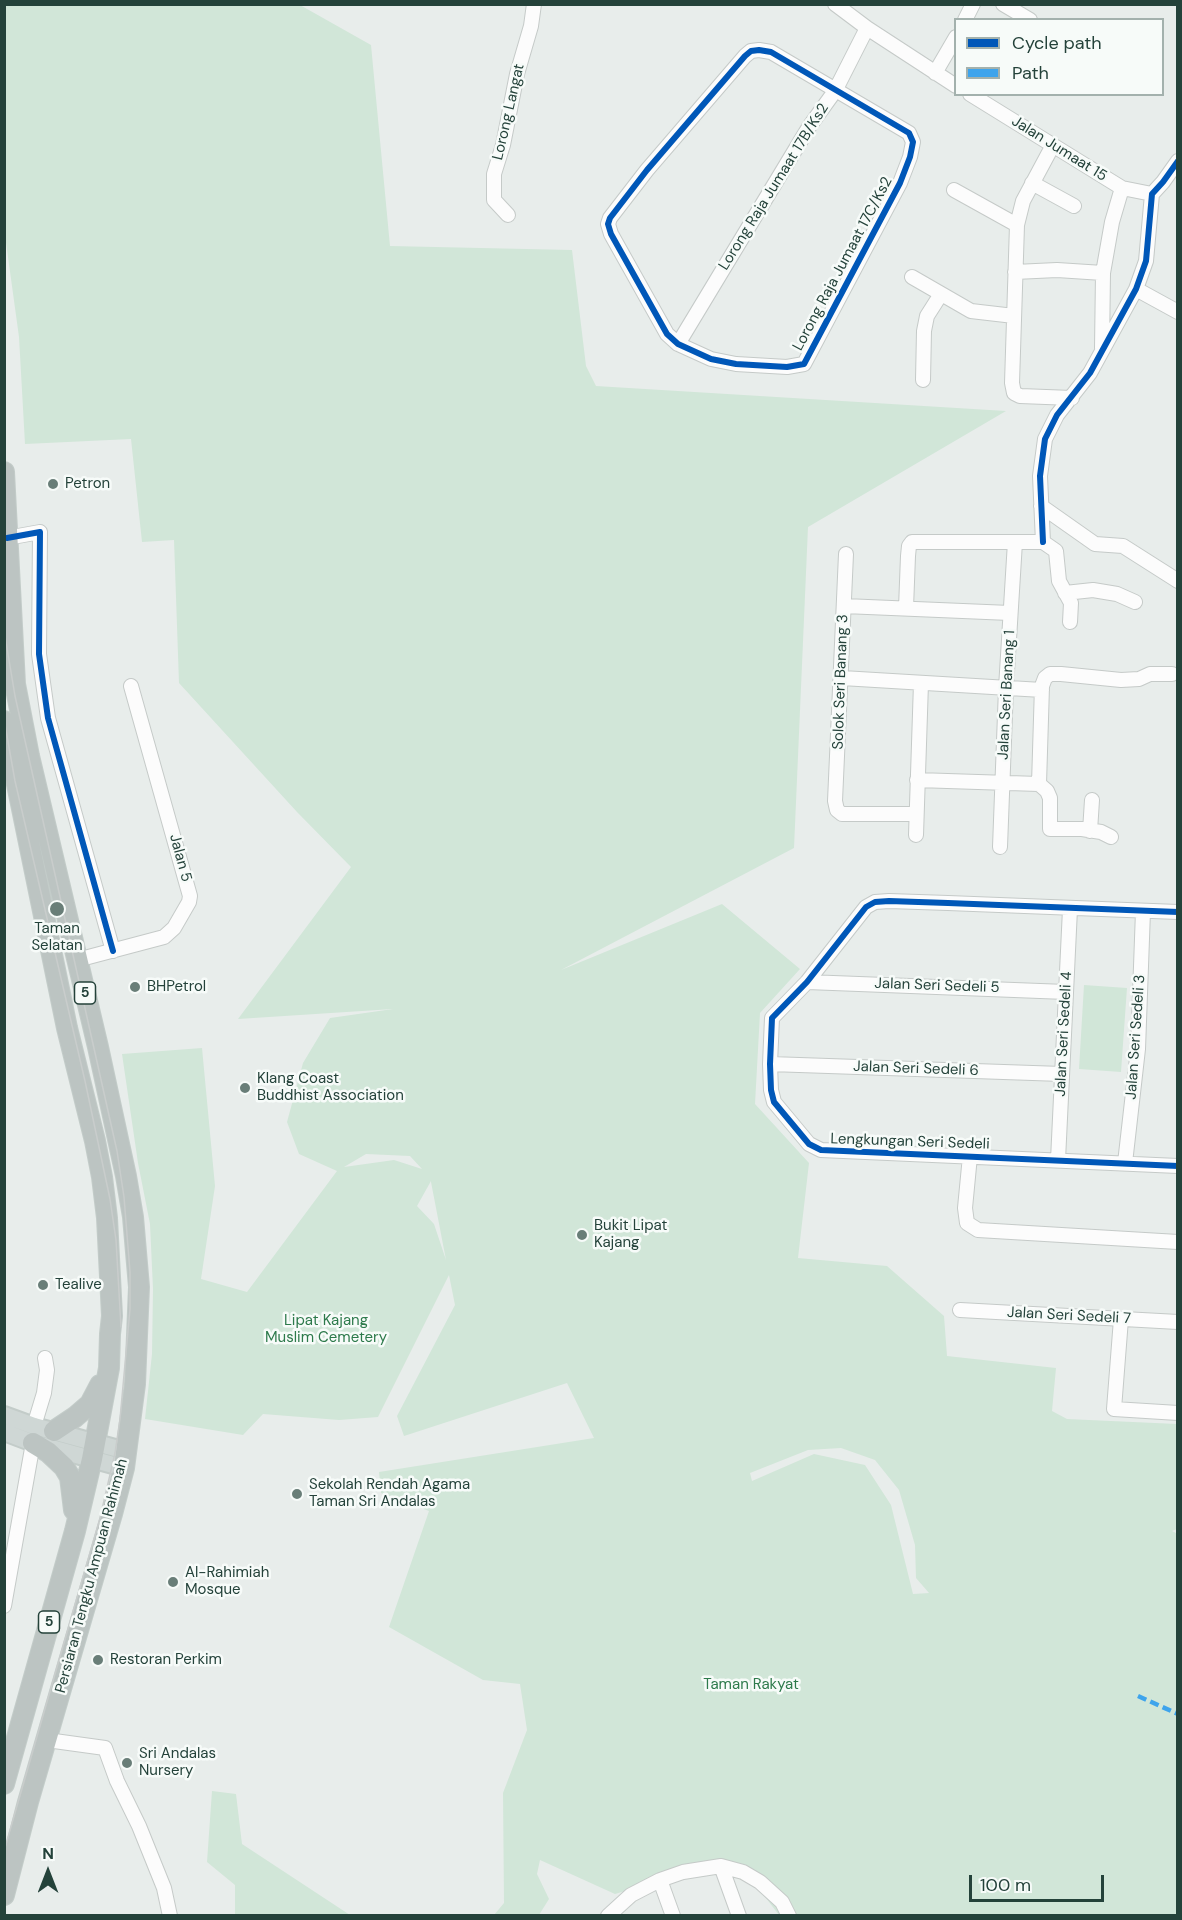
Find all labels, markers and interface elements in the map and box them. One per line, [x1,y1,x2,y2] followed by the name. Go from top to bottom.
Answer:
[954,18,1164,96] legend
[1012,31,1102,55] text: Cycle path
[1012,61,1049,85] text: Path
[489,62,529,162] street label: Lorong Langat
[715,100,833,274] street label: Lorong Raja Jumaat 17B/Ks2
[1008,112,1110,186] street label: Jalan Jumaat 15
[789,174,897,354] street label: Lorong Raja Jumaat 17C/Ks2
[65,475,110,493] place label: Petron
[46,477,60,491] marker: Petron
[830,614,852,750] street label: Solok Seri Banang 3
[995,630,1019,760] street label: Jalan Seri Banang 1
[165,832,195,884] street label: Jalan 5
[48,900,66,918] marker: Taman Selatan
[31,920,83,955] place label: Taman Selatan
[1052,971,1076,1097] street label: Jalan Seri Sedeli 4
[1123,974,1149,1100] street label: Jalan Seri Sedeli 3
[874,975,1000,997] street label: Jalan Seri Sedeli 5
[147,978,206,996] place label: BHPetrol
[128,980,142,994] marker: BHPetrol
[74,982,96,1004] road number: 5
[853,1058,979,1080] street label: Jalan Seri Sedeli 6
[257,1070,404,1105] place label: Klang Coast Buddhist Association
[238,1081,252,1095] marker: Klang Coast Buddhist Association
[830,1130,990,1154] street label: Lengkungan Seri Sedeli
[594,1217,667,1252] place label: Bukit Lipat Kajang
[575,1228,589,1242] marker: Bukit Lipat Kajang
[55,1276,102,1294] place label: Tealive
[36,1278,50,1292] marker: Tealive
[1006,1304,1132,1328] street label: Jalan Seri Sedeli 7
[265,1312,387,1347] park label: Lipat Kajang Muslim Cemetery
[52,1457,132,1695] street label: Persiaran Tengku Ampuan Rahimah
[309,1476,470,1511] place label: Sekolah Rendah Agama Taman Sri Andalas
[290,1487,304,1501] marker: Sekolah Rendah Agama Taman Sri Andalas
[185,1564,269,1599] place label: Al-Rahimiah Mosque
[166,1575,180,1589] marker: Al-Rahimiah Mosque
[38,1611,60,1633] road number: 5
[110,1651,222,1669] place label: Restoran Perkim
[91,1653,105,1667] marker: Restoran Perkim
[703,1676,799,1694] park label: Taman Rakyat
[139,1745,216,1780] place label: Sri Andalas Nursery
[120,1756,134,1770] marker: Sri Andalas Nursery
[18,1842,78,1902] north arrow
[42,1843,54,1864] text: N
[972,1863,1107,1901] scale bar
[980,1873,1031,1897] text: 100 m

